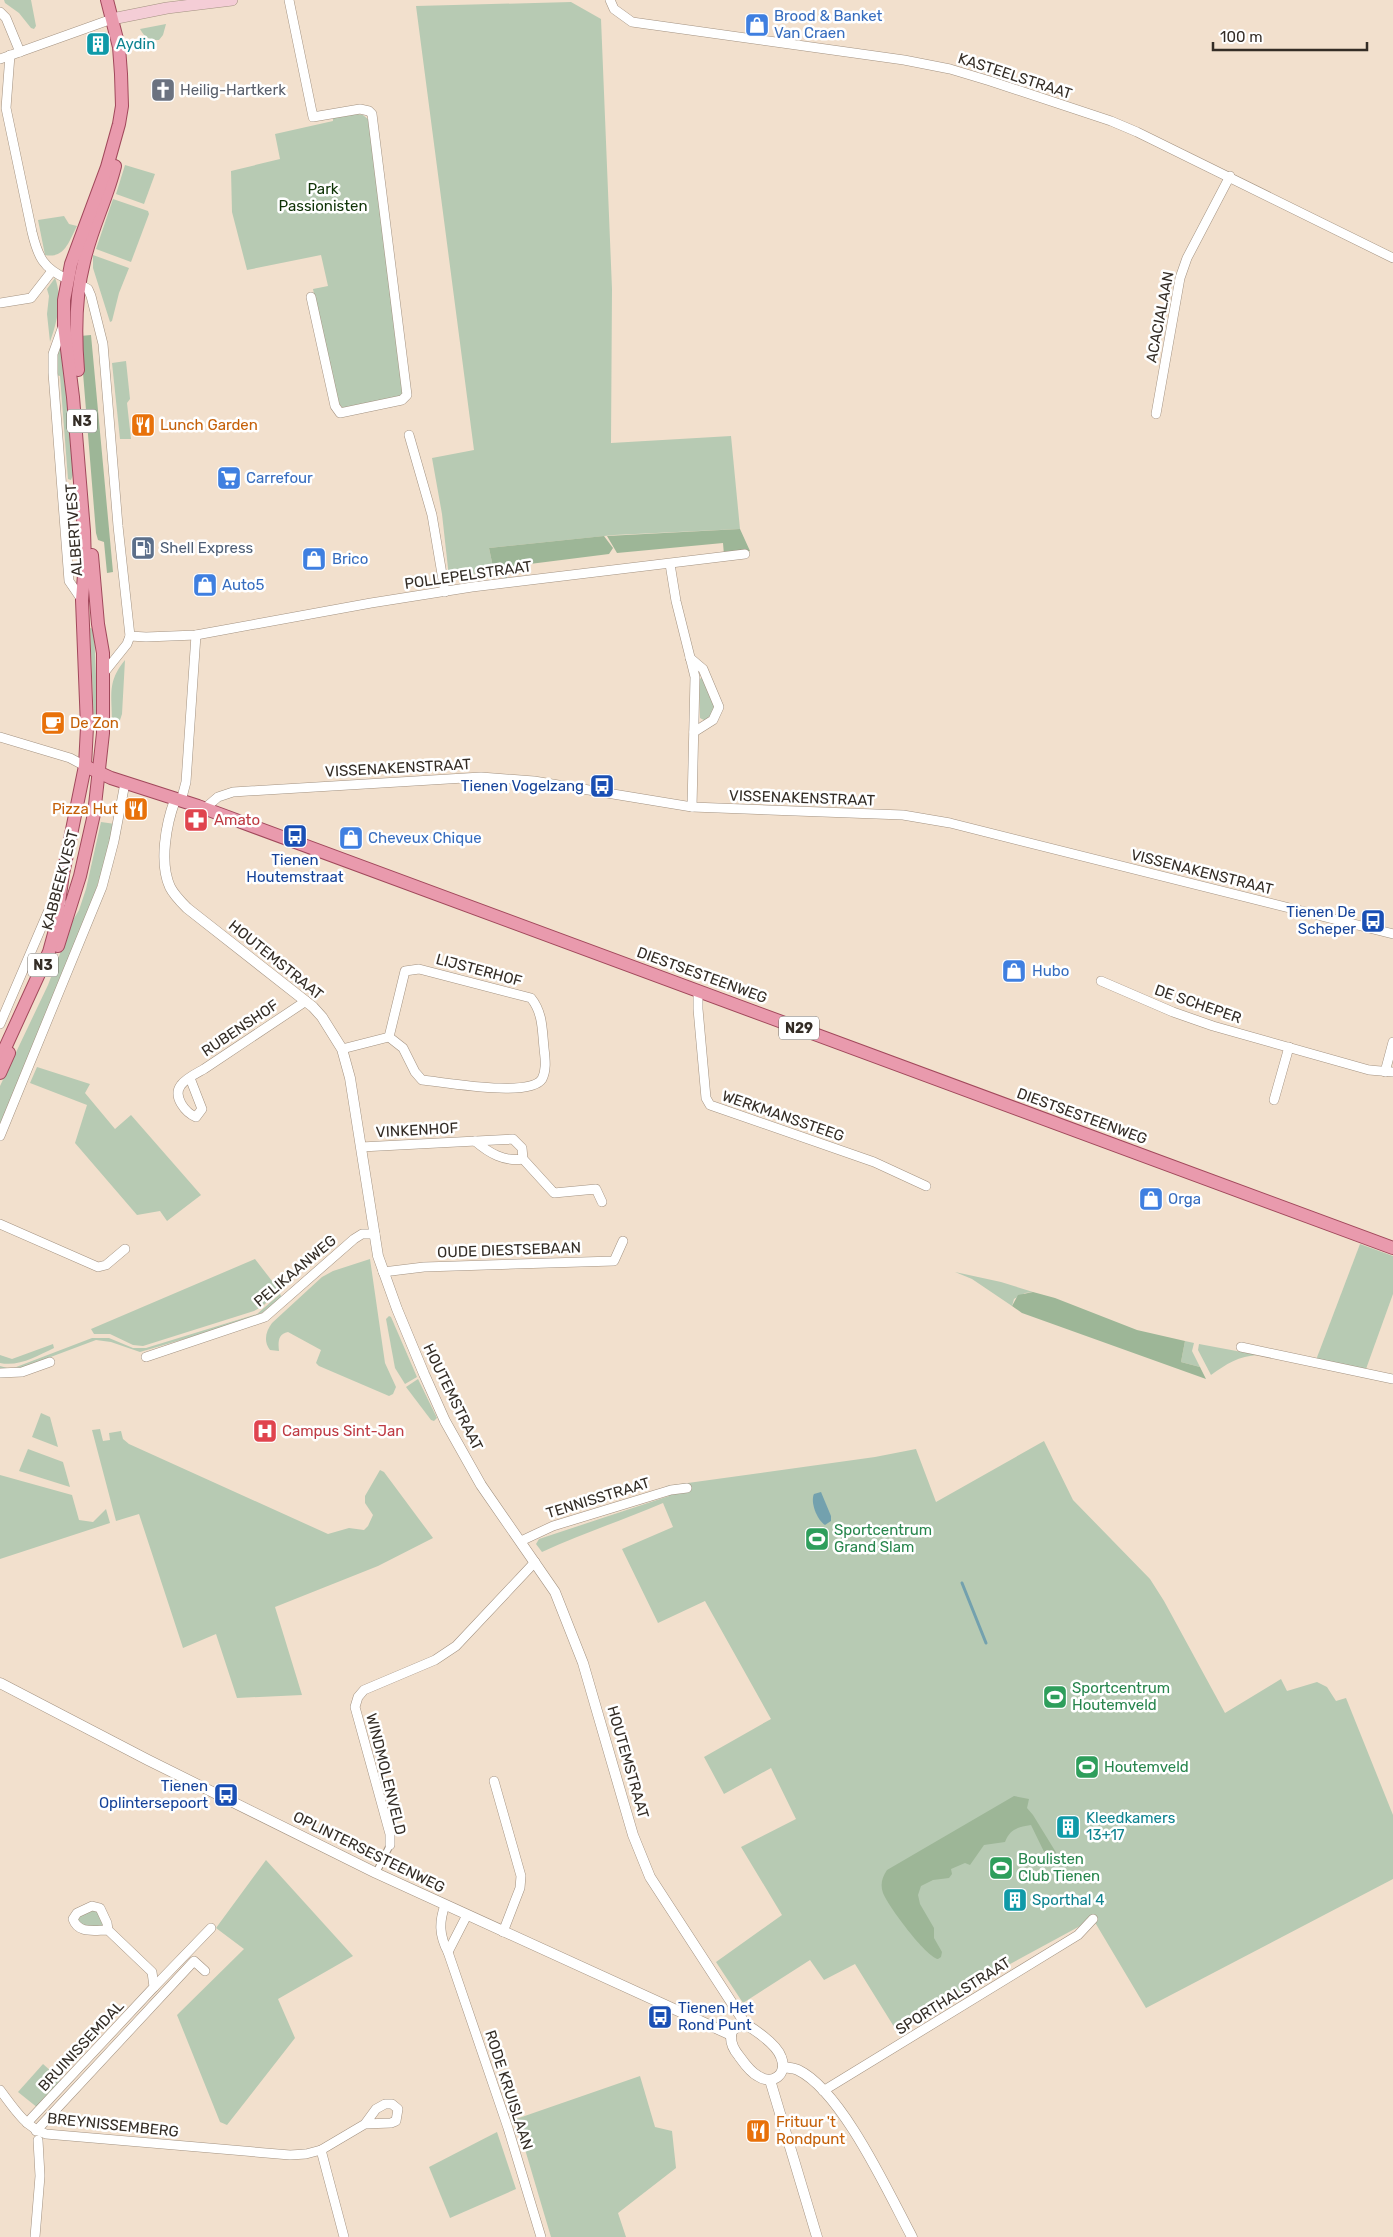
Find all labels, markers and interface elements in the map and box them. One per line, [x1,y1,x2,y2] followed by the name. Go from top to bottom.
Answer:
[774,7,883,42] place label: Brood & Banket Van Craen
[744,12,770,38] shop icon: Brood & Banket Van Craen
[1213,20,1367,52] scale bar
[1220,28,1262,46] text: 100 m
[85,31,111,57] building icon: Aydin
[116,35,155,53] place label: Aydin
[956,49,1075,103] street label: KASTEELSTRAAT
[150,77,176,103] church icon: Heilig-Hartkerk
[180,81,286,99] place label: Heilig-Hartkerk
[278,180,368,215] park label: Park Passionisten
[1142,270,1178,364] street label: ACACIALAAN
[67,410,97,432] road number: N3
[130,412,156,438] restaurant icon: Lunch Garden
[160,416,258,434] place label: Lunch Garden
[216,465,242,491] supermarket icon: Carrefour
[246,469,313,487] place label: Carrefour
[62,483,86,577] street label: ALBERTVEST
[130,535,156,561] fuel station icon: Shell Express
[160,539,254,557] place label: Shell Express
[301,546,327,572] shop icon: Brico
[332,550,368,568] place label: Brico
[403,557,533,593] street label: POLLEPELSTRAAT
[192,572,218,598] shop icon: Auto5
[222,576,264,594] place label: Auto5
[40,710,66,736] cafe icon: De Zon
[70,714,119,732] place label: De Zon
[325,755,472,781] street label: VISSENAKENSTRAAT
[589,773,615,799] bus stop icon: Tienen Vogelzang
[461,777,584,795] place label: Tienen Vogelzang
[729,786,876,810] street label: VISSENAKENSTRAAT
[123,796,149,822] restaurant icon: Pizza Hut
[52,800,118,818] place label: Pizza Hut
[183,807,209,833] pharmacy icon: Amato
[214,811,260,829] place label: Amato
[282,823,308,849] bus stop icon: Tienen Houtemstraat
[338,825,364,851] shop icon: Cheveux Chique
[38,828,82,932] street label: KABBEEKVEST
[368,829,482,847] place label: Cheveux Chique
[1129,846,1275,898] street label: VISSENAKENSTRAAT
[246,851,344,886] place label: Tienen Houtemstraat
[1286,903,1356,938] place label: Tienen De Scheper
[1360,908,1386,934] bus stop icon: Tienen De Scheper
[225,916,327,1004] street label: HOUTEMSTRAAT
[634,943,770,1007] street label: DIESTSESTEENWEG
[434,950,524,990] street label: LIJSTERHOF
[28,954,58,976] road number: N3
[1001,958,1027,984] shop icon: Hubo
[1032,962,1069,980] place label: Hubo
[1152,981,1244,1027] street label: DE SCHEPER
[198,996,282,1060] street label: RUBENSHOF
[779,1016,819,1040] road number: N29
[1014,1084,1150,1148] street label: DIESTSESTEENWEG
[720,1087,846,1145] street label: WERKMANSSTEEG
[375,1119,459,1141] street label: VINKENHOF
[1138,1186,1164,1212] shop icon: Orga
[1168,1190,1201,1208] place label: Orga
[250,1231,340,1311] street label: PELIKAANWEG
[437,1238,581,1262] street label: OUDE DIESTSEBAAN
[419,1341,487,1454] street label: HOUTEMSTRAAT
[252,1418,278,1444] hospital icon: Campus Sint-Jan
[282,1422,404,1440] place label: Campus Sint-Jan
[544,1474,652,1522] street label: TENNISSTRAAT
[834,1521,932,1556] place label: Sportcentrum Grand Slam
[804,1526,830,1552] sports icon: Sportcentrum Grand Slam
[1072,1679,1170,1714] place label: Sportcentrum Houtemveld
[1042,1684,1068,1710] sports icon: Sportcentrum Houtemveld
[603,1704,653,1821] street label: HOUTEMSTRAAT
[362,1711,410,1837] street label: WINDMOLENVELD
[1074,1754,1100,1780] sports icon: Houtemveld
[1104,1758,1189,1776] place label: Houtemveld
[99,1777,208,1812] place label: Tienen Oplintersepoort
[213,1782,239,1808] bus stop icon: Tienen Oplintersepoort
[290,1807,448,1897] street label: OPLINTERSESTEENWEG
[1086,1809,1176,1844] place label: Kleedkamers 13+17
[1055,1814,1081,1840] building icon: Kleedkamers 13+17
[1018,1850,1100,1885] place label: Boulisten Club Tienen
[988,1855,1014,1881] sports icon: Boulisten Club Tienen
[1002,1887,1028,1913] building icon: Sporthal 4
[1032,1891,1105,1909] place label: Sporthal 4
[892,1953,1014,2039] street label: SPORTHALSTRAAT
[34,1997,128,2095] street label: BRUINISSEMDAL
[678,1999,754,2034] place label: Tienen Het Rond Punt
[647,2004,673,2030] bus stop icon: Tienen Het Rond Punt
[481,2028,537,2152] street label: RODE KRUISLAAN
[46,2109,180,2141] street label: BREYNISSEMBERG
[776,2113,845,2148] place label: Frituur 't Rondpunt
[745,2118,771,2144] restaurant icon: Frituur 't Rondpunt

